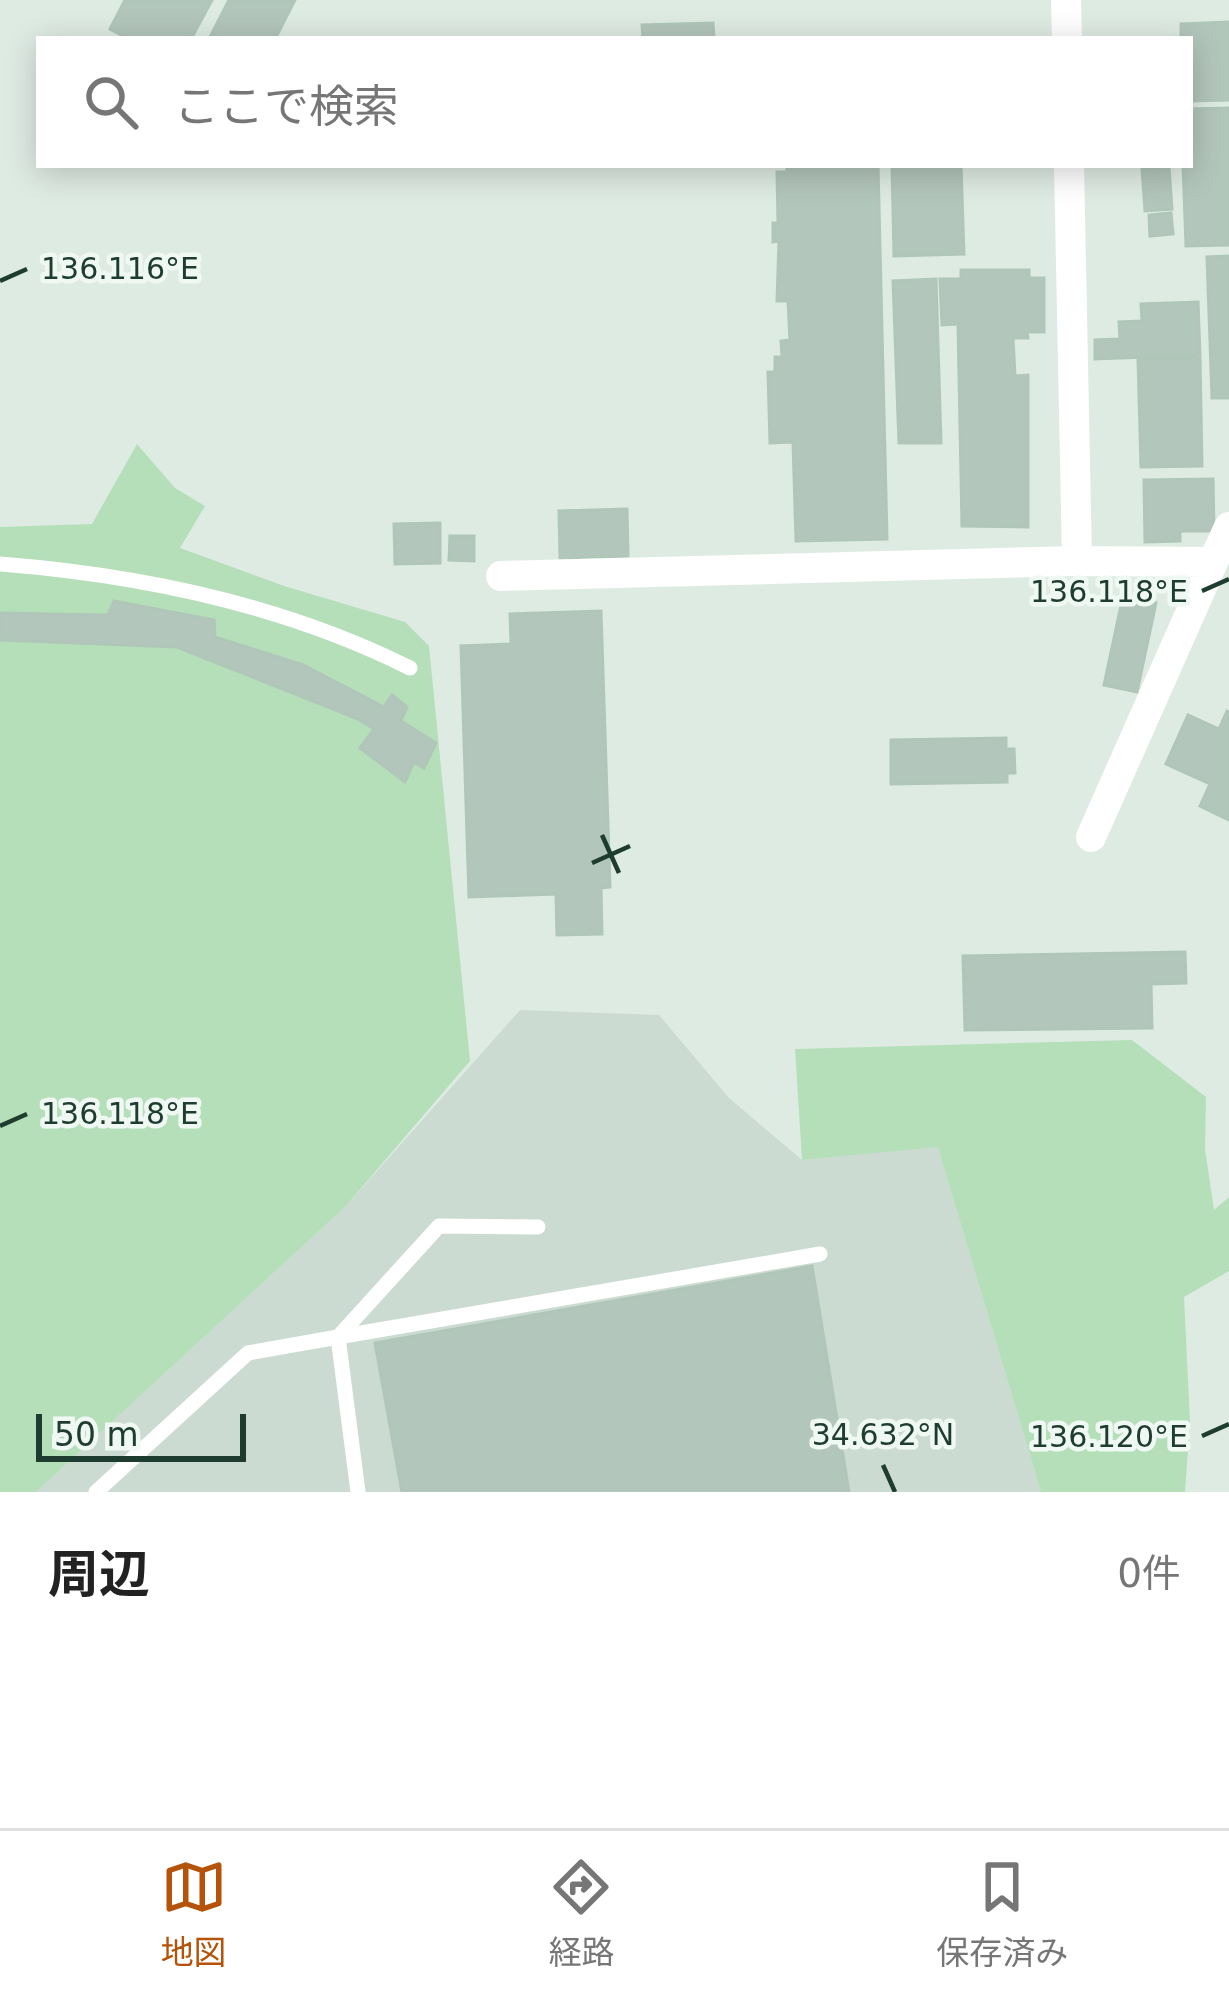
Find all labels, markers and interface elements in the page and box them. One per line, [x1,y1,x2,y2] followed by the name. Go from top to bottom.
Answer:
[36,36,1193,168] search box
[78,69,144,135] icon: search
[174,80,399,133] text: ここで検索
[41,251,199,286] text: 136.116°E
[1030,574,1188,609] text: 136.118°E
[41,1096,199,1131] text: 136.118°E
[36,1408,246,1461] scale bar
[54,1415,139,1454] text: 50 m
[812,1417,954,1452] text: 34.632°N
[1030,1419,1188,1454] text: 136.120°E
[48,1545,150,1604] text: 周辺
[1117,1551,1181,1596] text: 0件
[161,1854,227,1974] tab: 地図
[548,1854,614,1974] tab: 経路
[936,1854,1068,1974] tab: 保存済み

